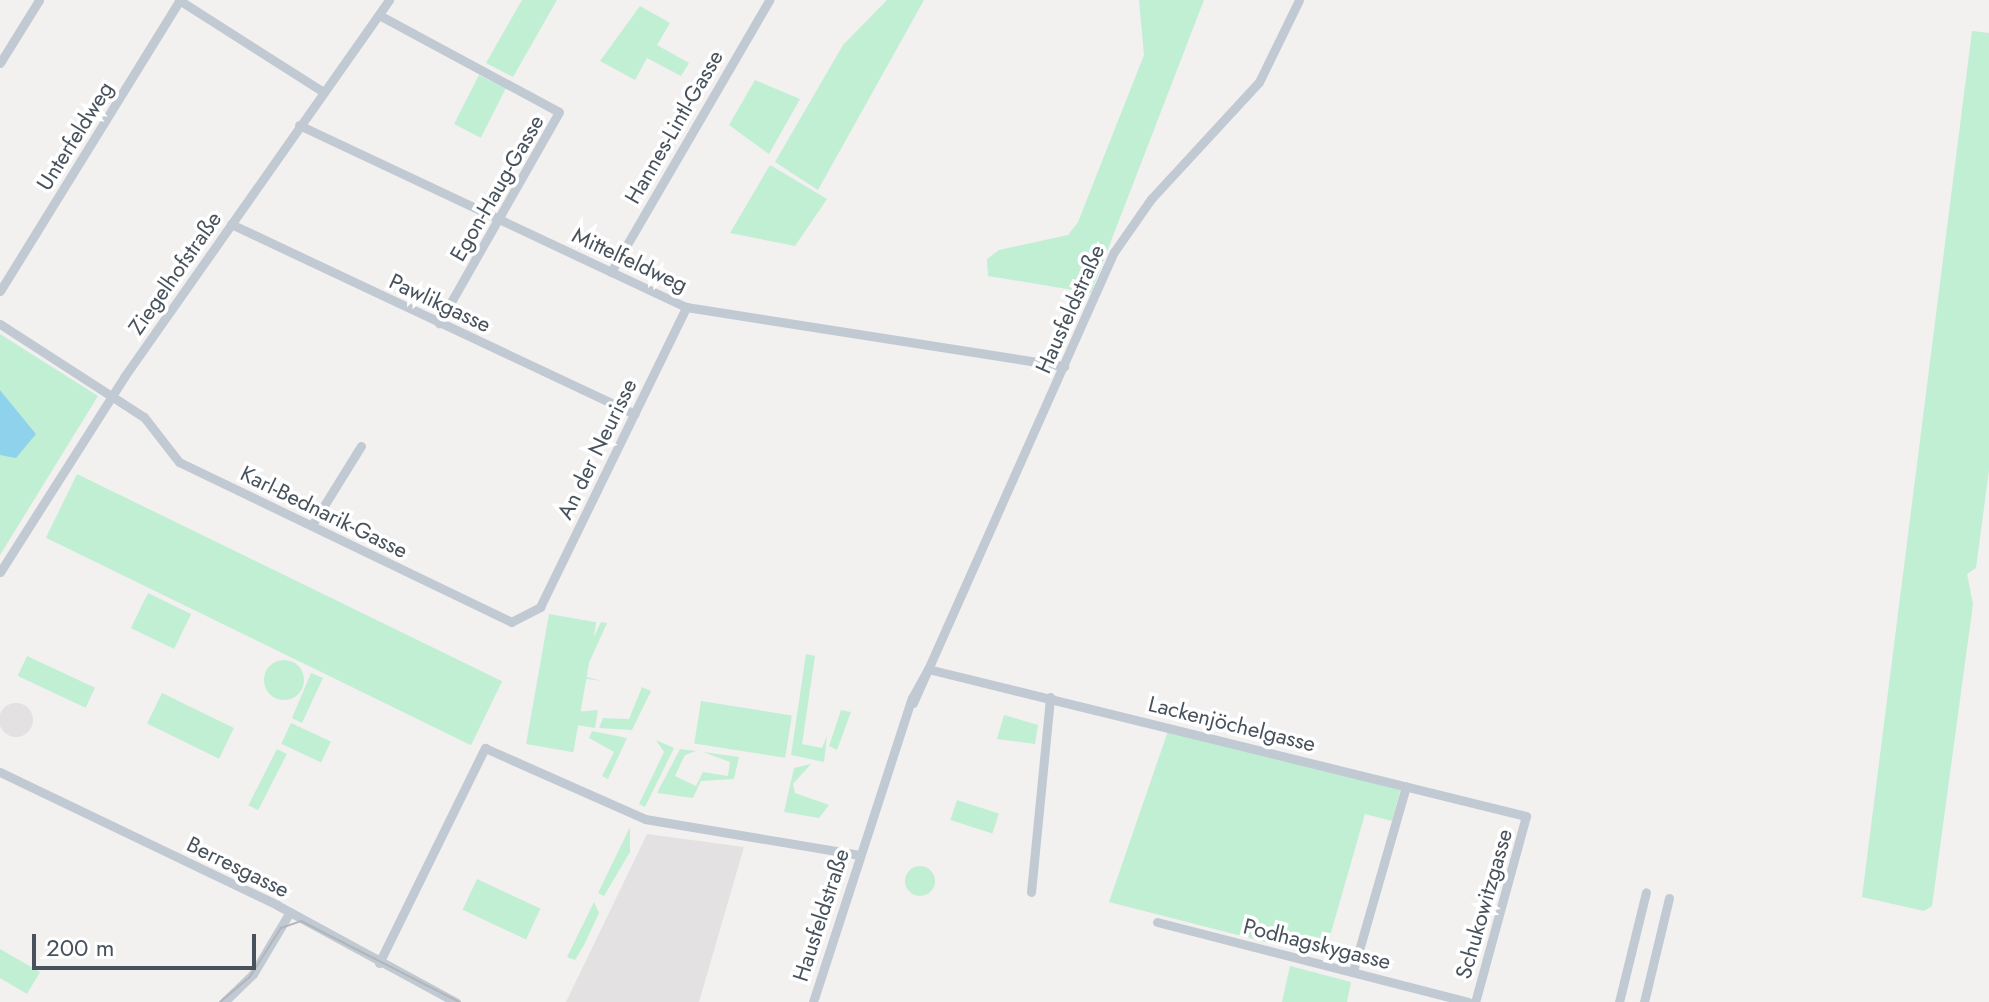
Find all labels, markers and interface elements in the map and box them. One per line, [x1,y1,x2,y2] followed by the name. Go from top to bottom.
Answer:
[619,45,729,209] street label: Hannes-Lintl-Gasse
[31,77,119,195] street label: Unterfeldweg
[444,110,550,266] street label: Egon-Haug-Gasse
[123,207,227,339] street label: Ziegelhofstraße
[568,222,692,298] street label: Mittelfeldweg
[1030,241,1110,377] street label: Hausfeldstraße
[385,268,495,338] street label: Pawlikgasse
[552,374,642,524] street label: An der Neurisse
[236,460,412,564] street label: Karl-Bednarik-Gasse
[1146,690,1318,758] street label: Lackenjöchelgasse
[1450,826,1518,982] street label: Schukowitzgasse
[182,831,294,903] street label: Berresgasse
[787,845,855,985] street label: Hausfeldstraße
[1241,913,1393,975] street label: Podhagskygasse
[36,918,260,968] scale bar
[46,930,114,965] text: 200 m

